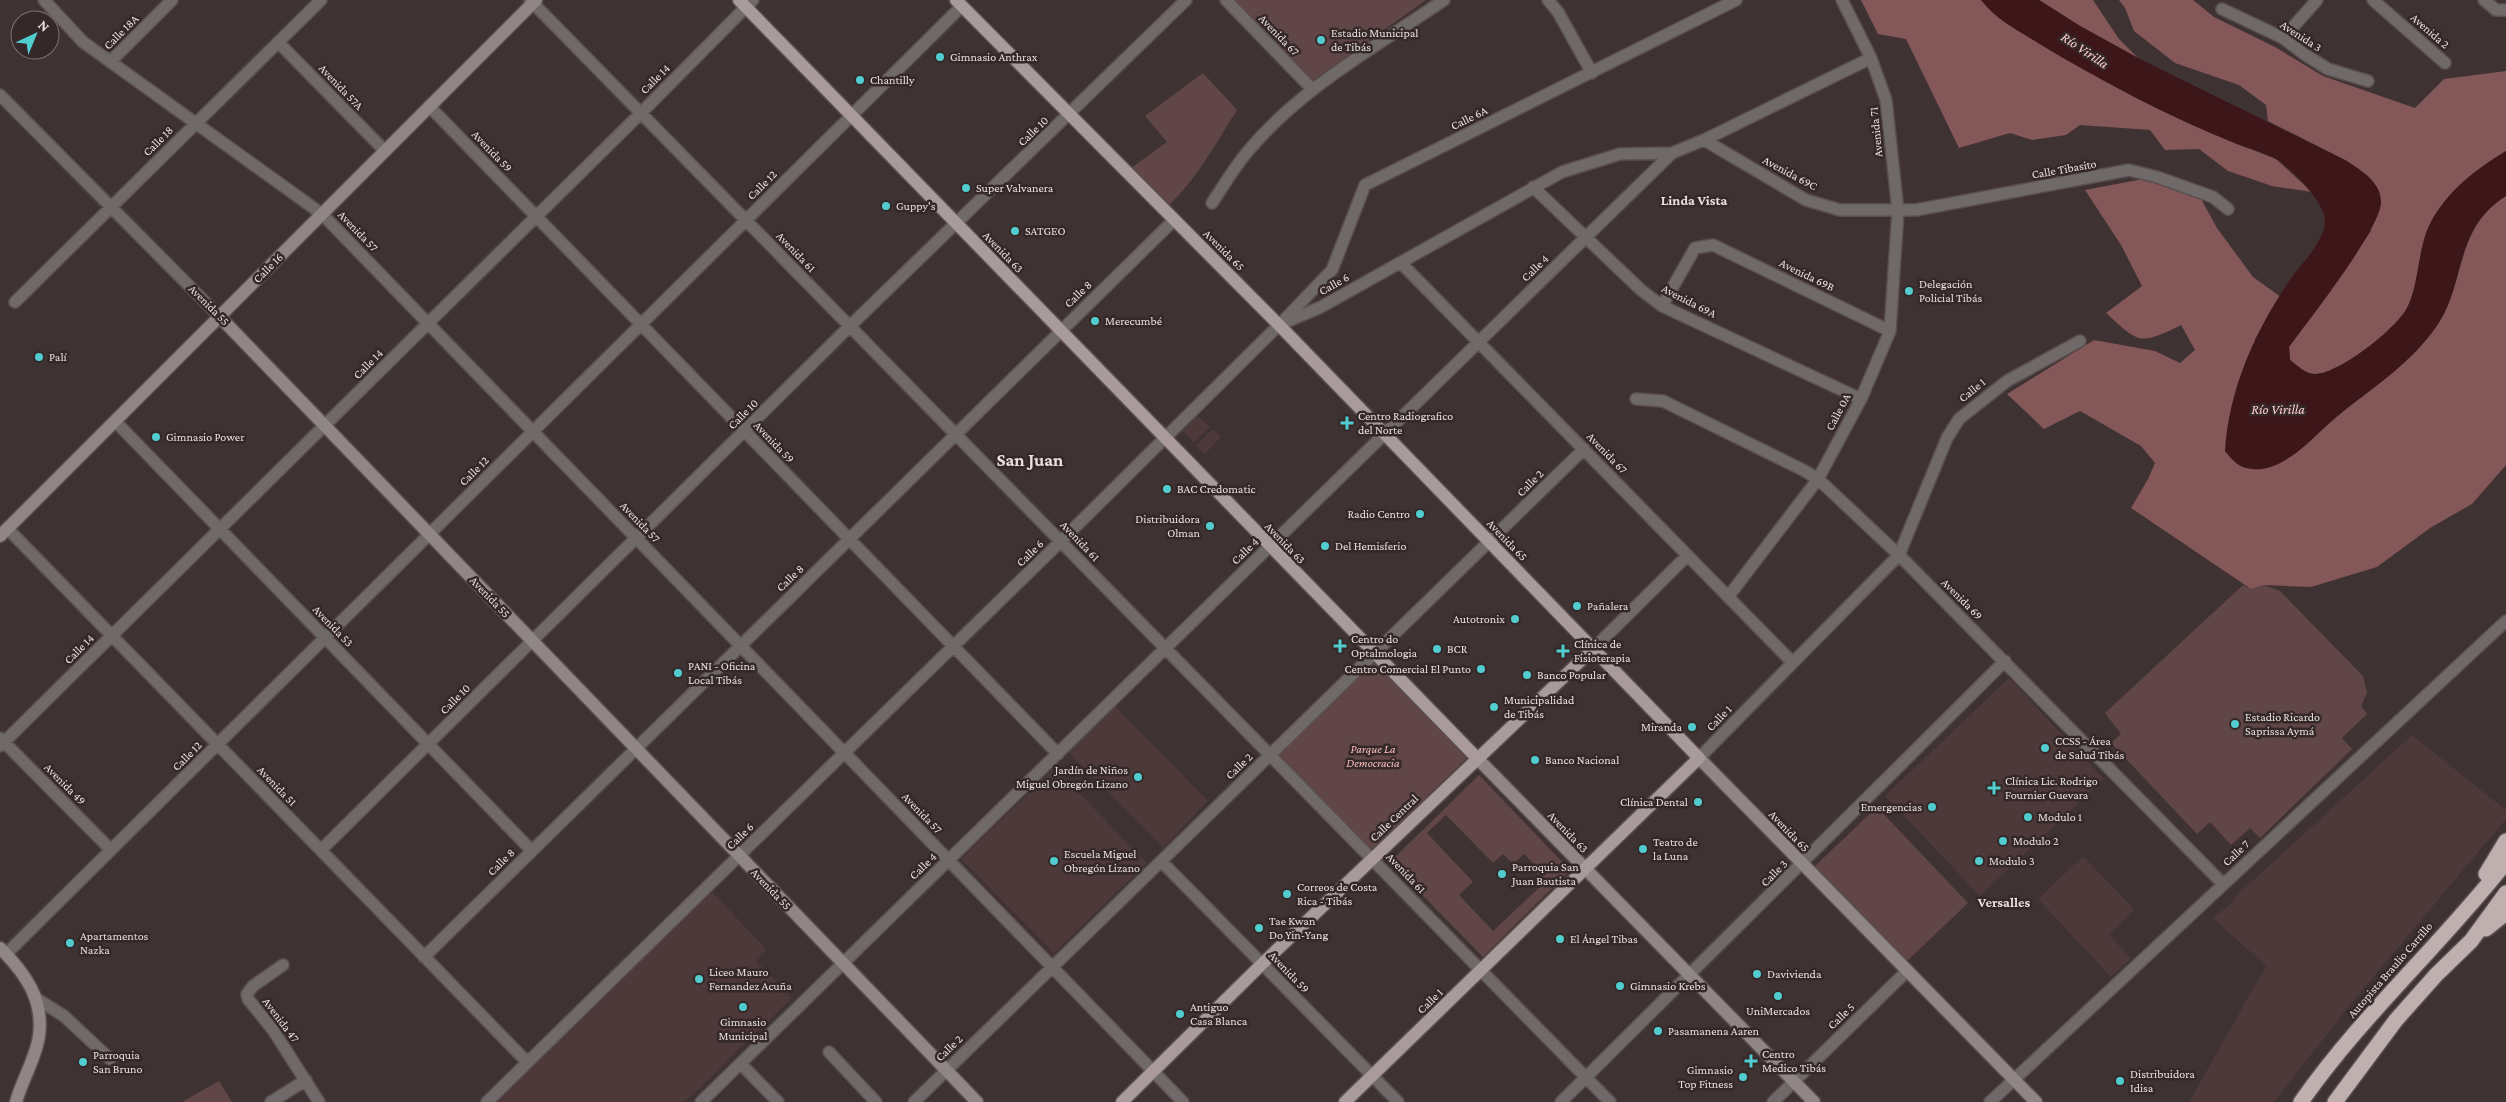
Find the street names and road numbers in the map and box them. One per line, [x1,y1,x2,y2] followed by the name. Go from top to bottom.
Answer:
[2408,10,2452,52] street label: Avenida 2
[1256,11,1302,59] street label: Avenida 67
[101,12,141,52] street label: Calle 18A
[2278,17,2325,55] street label: Avenida 3
[316,61,366,113] street label: Avenida 57A
[637,61,673,97] street label: Calle 14
[1448,103,1490,133] street label: Calle 6A
[1866,106,1886,158] street label: Avenida 71
[1015,113,1051,149] street label: Calle 10
[140,123,176,159] street label: Calle 18
[469,127,515,175] street label: Avenida 59
[1760,153,1820,193] street label: Avenida 69C
[2031,156,2098,182] street label: Calle Tibasito
[744,167,780,203] street label: Calle 12
[335,208,381,255] street label: Avenida 57
[1200,226,1248,274] street label: Avenida 65
[980,228,1026,276] street label: Avenida 63
[773,229,819,275] street label: Avenida 61
[250,250,286,286] street label: Calle 16
[1518,252,1552,284] street label: Calle 4
[1777,256,1837,295] street label: Avenida 69B
[1316,270,1352,298] street label: Calle 6
[1061,278,1095,310] street label: Calle 8
[1659,281,1719,321] street label: Avenida 69A
[186,282,232,328] street label: Avenida 55
[350,346,386,382] street label: Calle 14
[1956,375,1988,405] street label: Calle 1
[1822,391,1854,433] street label: Calle 0A
[725,396,761,432] street label: Calle 10
[751,418,797,466] street label: Avenida 59
[1584,429,1630,477] street label: Avenida 67
[456,453,492,489] street label: Calle 12
[1514,466,1547,499] street label: Calle 2
[617,499,663,546] street label: Avenida 57
[1484,516,1530,564] street label: Avenida 65
[1057,518,1103,564] street label: Avenida 61
[1262,519,1308,567] street label: Avenida 63
[1228,535,1262,567] street label: Calle 4
[1013,537,1047,569] street label: Calle 6
[773,562,807,594] street label: Calle 8
[467,573,513,621] street label: Avenida 55
[1938,575,1986,623] street label: Avenida 69
[310,602,356,650] street label: Avenida 53
[61,631,97,667] street label: Calle 14
[437,681,473,717] street label: Calle 10
[1703,702,1735,734] street label: Calle 1
[169,738,205,774] street label: Calle 12
[1223,750,1256,782] street label: Calle 2
[41,760,89,808] street label: Avenida 49
[254,763,300,809] street label: Avenida 51
[899,790,945,837] street label: Avenida 57
[1367,791,1421,845] street label: Calle Central
[1766,807,1812,855] street label: Avenida 65
[1545,808,1591,856] street label: Avenida 63
[723,820,757,852] street label: Calle 6
[2220,837,2253,869] street label: Calle 7
[484,845,518,879] street label: Calle 8
[906,850,940,882] street label: Calle 4
[1383,850,1429,896] street label: Avenida 61
[1758,856,1791,889] street label: Calle 3
[748,865,794,913] street label: Avenida 55
[2345,919,2435,1021] street label: Autopista Braulio Carrillo
[1266,948,1312,996] street label: Avenida 59
[1414,985,1446,1017] street label: Calle 1
[260,995,303,1045] street label: Avenida 47
[1825,1000,1857,1032] street label: Calle 5
[933,1032,966,1064] street label: Calle 2

